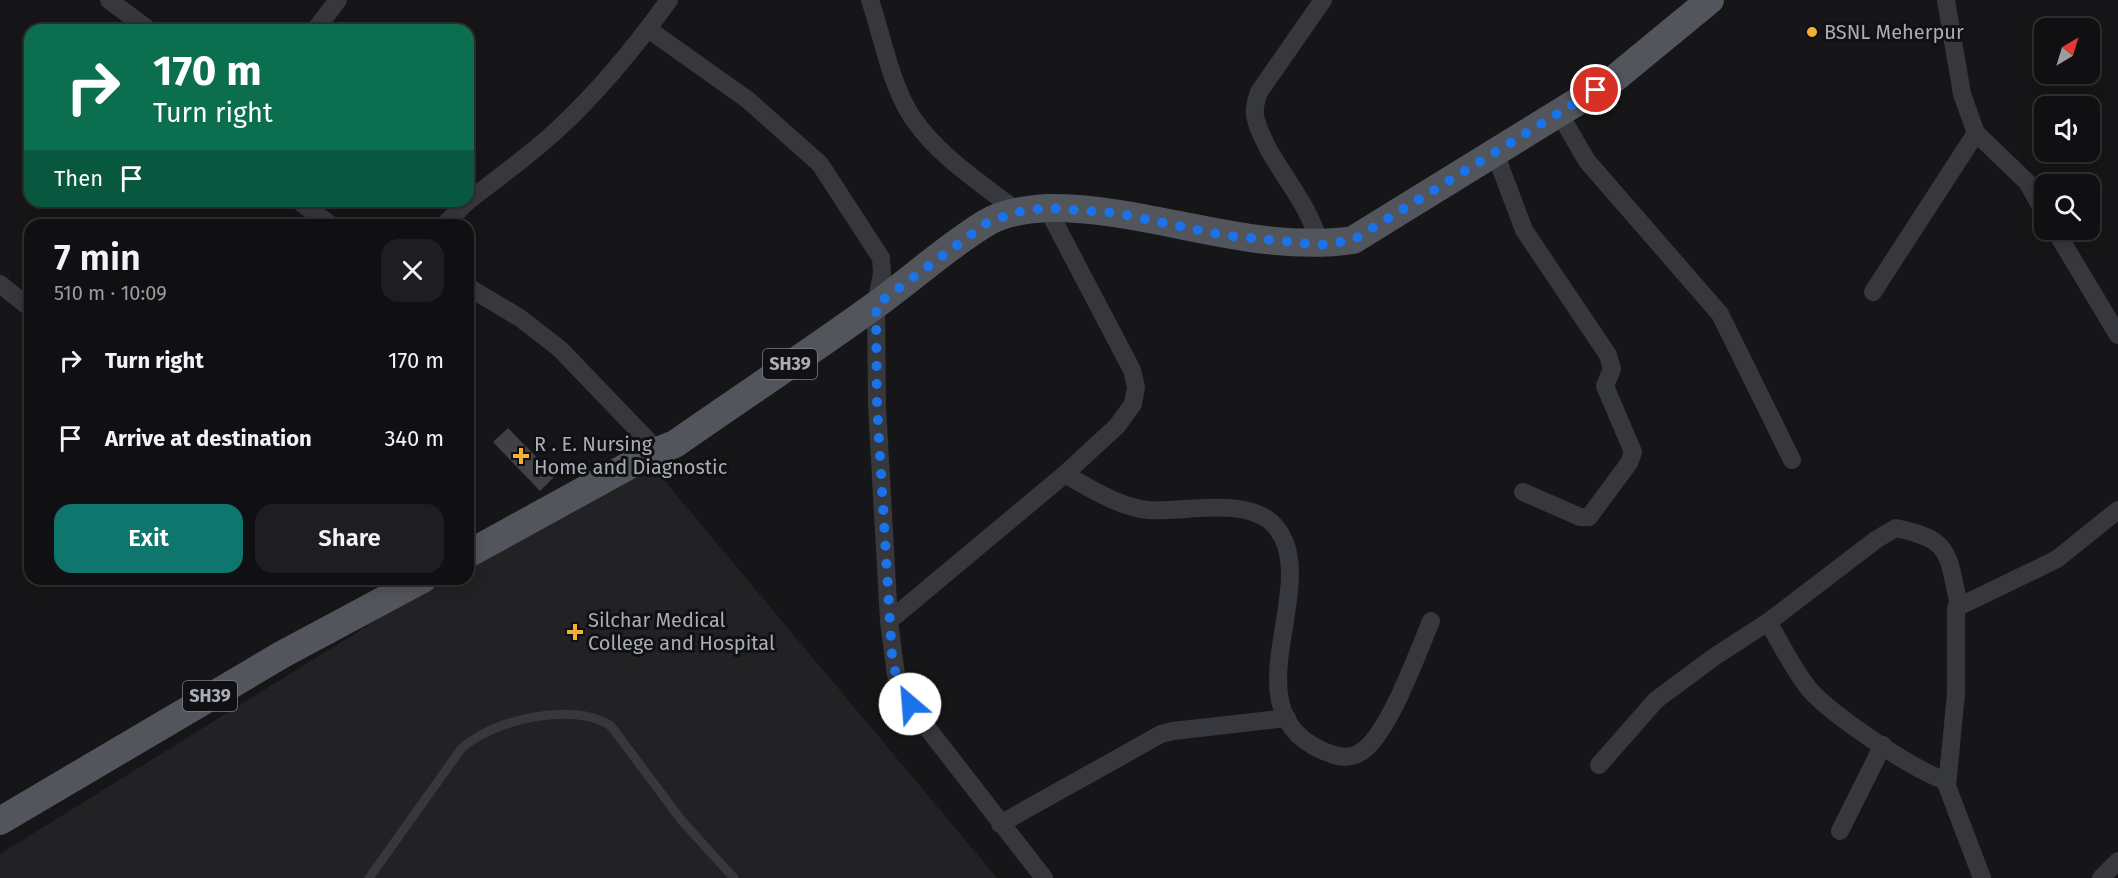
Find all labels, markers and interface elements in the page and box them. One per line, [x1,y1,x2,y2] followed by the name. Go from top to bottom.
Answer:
[2034,18,2100,84] north arrow
[2034,18,2100,240] map controls
[1824,20,1964,44] place label: BSNL Meherpur
[1805,25,1819,39] marker: BSNL Meherpur
[153,46,262,96] text: 170 m
[54,48,132,126] icon: right
[1570,64,1621,115] pin
[1579,73,1612,106] icon: arrive
[2034,96,2100,162] button: sound
[153,97,273,129] text: Turn right
[115,162,148,195] icon: arrive
[54,165,103,192] text: Then
[2034,174,2100,240] button: search
[54,236,141,280] text: 7 min
[381,239,444,302] button: close
[54,281,167,305] text: 510 m · 10:09
[54,344,87,377] icon: right
[105,347,204,374] text: Turn right
[388,347,444,374] text: 170 m
[763,349,817,379] road number: SH39
[54,422,87,455] icon: arrive
[105,425,312,452] text: Arrive at destination
[384,425,444,452] text: 340 m
[534,432,727,479] place label: R . E. Nursing Home and Diagnostic
[512,447,530,465] marker: R . E. Nursing Home and Diagnostic
[54,504,243,573] button: Exit
[255,504,444,573] button: Share
[588,608,775,655] place label: Silchar Medical College and Hospital
[566,623,584,641] marker: Silchar Medical College and Hospital
[878,672,942,736] position arrow
[183,681,237,711] road number: SH39

